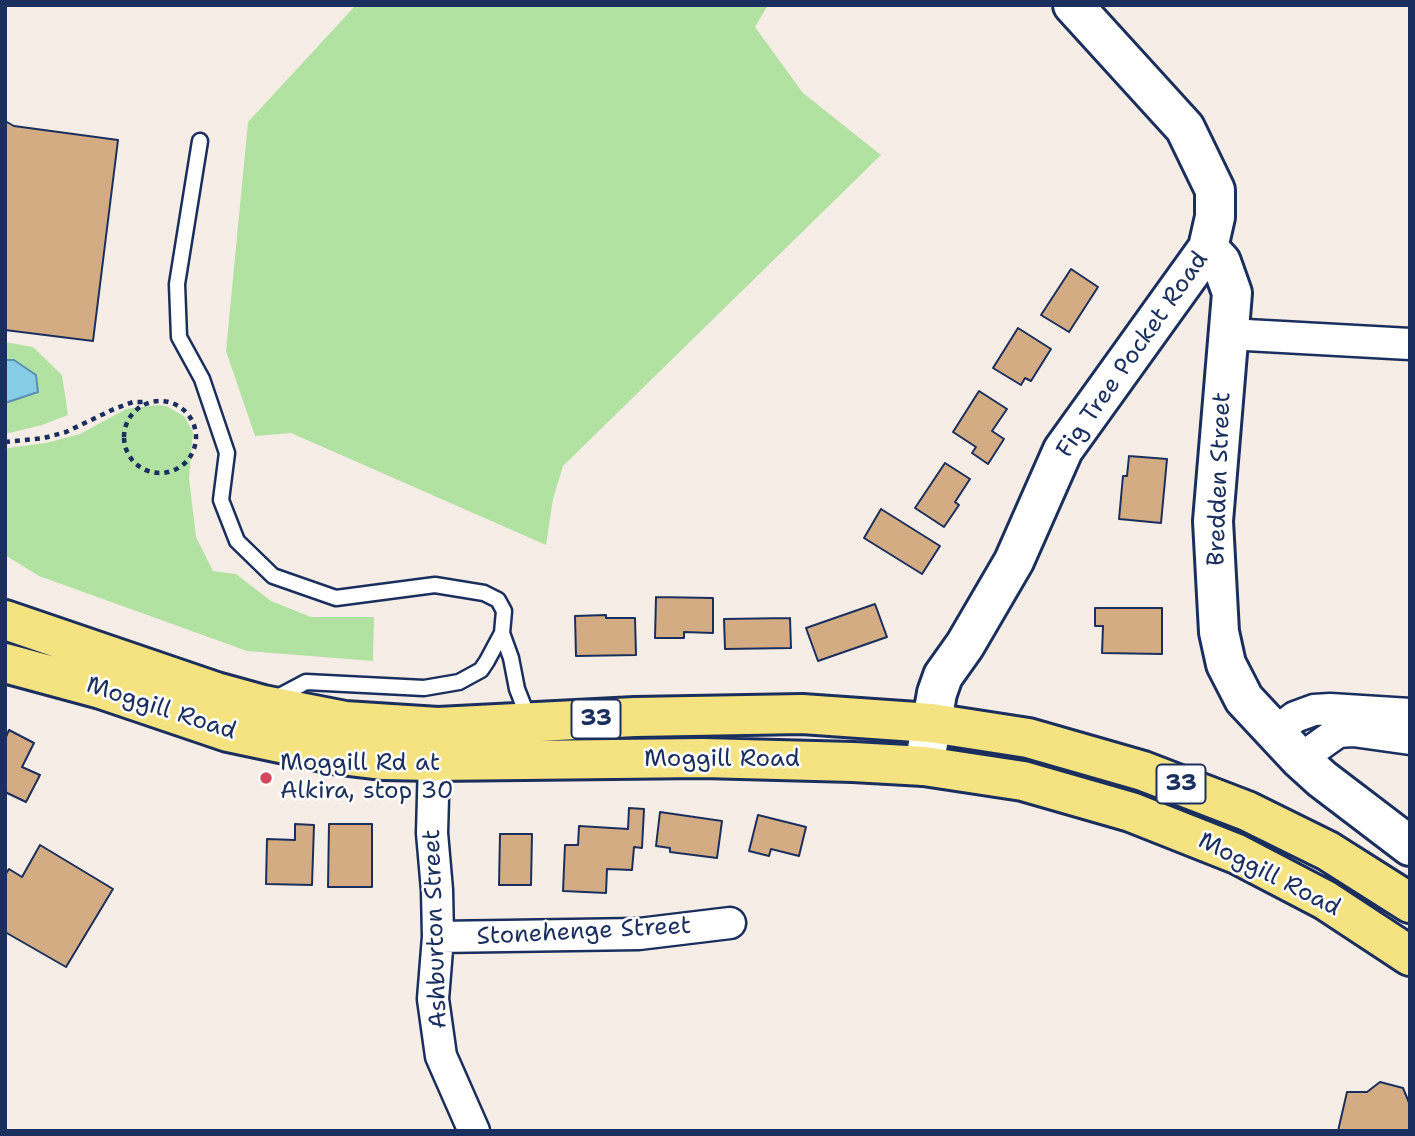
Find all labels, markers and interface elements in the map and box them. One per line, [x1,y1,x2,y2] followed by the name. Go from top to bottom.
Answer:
[1051,246,1215,464] street label: Fig Tree Pocket Road
[1203,391,1237,567] street label: Bredden Street
[82,671,240,747] street label: Moggill Road
[572,699,620,738] road number: 33
[644,746,800,774] street label: Moggill Road
[280,750,454,806] place label: Moggill Rd at Alkira, stop 30
[1156,764,1206,804] road number: 33
[258,770,274,786] marker: Moggill Rd at Alkira, stop 30
[1193,827,1345,923] street label: Moggill Road
[418,829,454,1029] street label: Ashburton Street
[476,912,692,952] street label: Stonehenge Street

